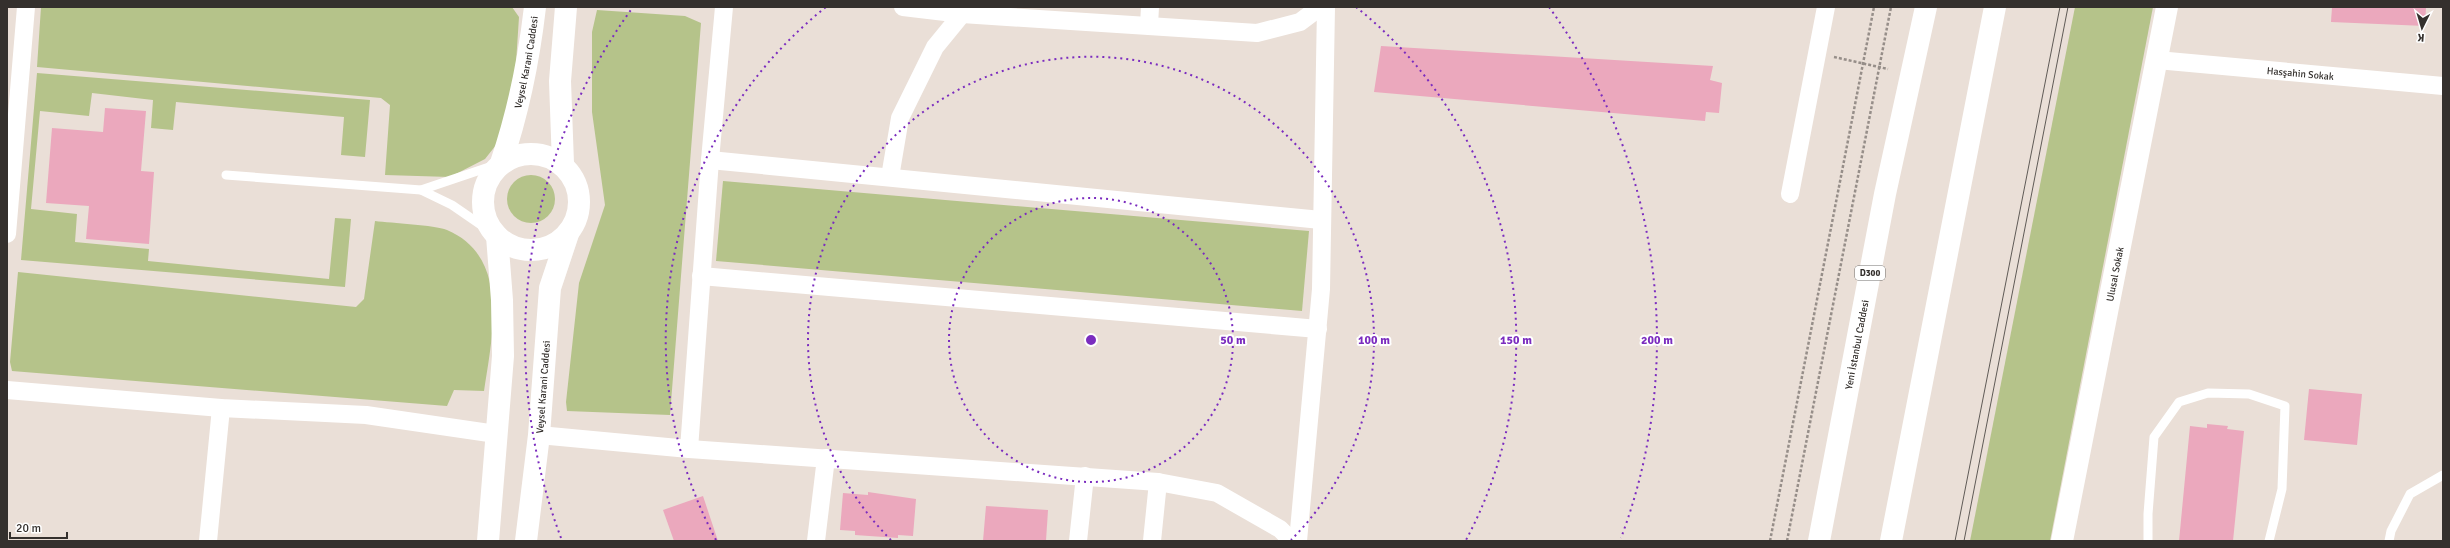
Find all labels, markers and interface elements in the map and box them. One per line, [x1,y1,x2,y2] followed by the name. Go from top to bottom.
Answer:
[2402,8,2442,48] north arrow
[512,16,541,110] street label: Veysel Karani Caddesi
[2417,31,2425,44] text: K
[2266,65,2334,83] street label: Hasşahin Sokak
[2104,246,2127,303] street label: Ulusal Sokak
[1855,266,1885,280] road number: D300
[1843,299,1872,390] street label: Yeni İstanbul Caddesi
[1084,333,1098,347] centre of rings
[1220,333,1246,348] text: 50 m
[1358,333,1390,348] text: 100 m
[1500,333,1532,348] text: 150 m
[1641,333,1673,348] text: 200 m
[534,340,553,434] street label: Veysel Karani Caddesi
[10,514,67,540] scale bar
[16,521,41,536] text: 20 m

